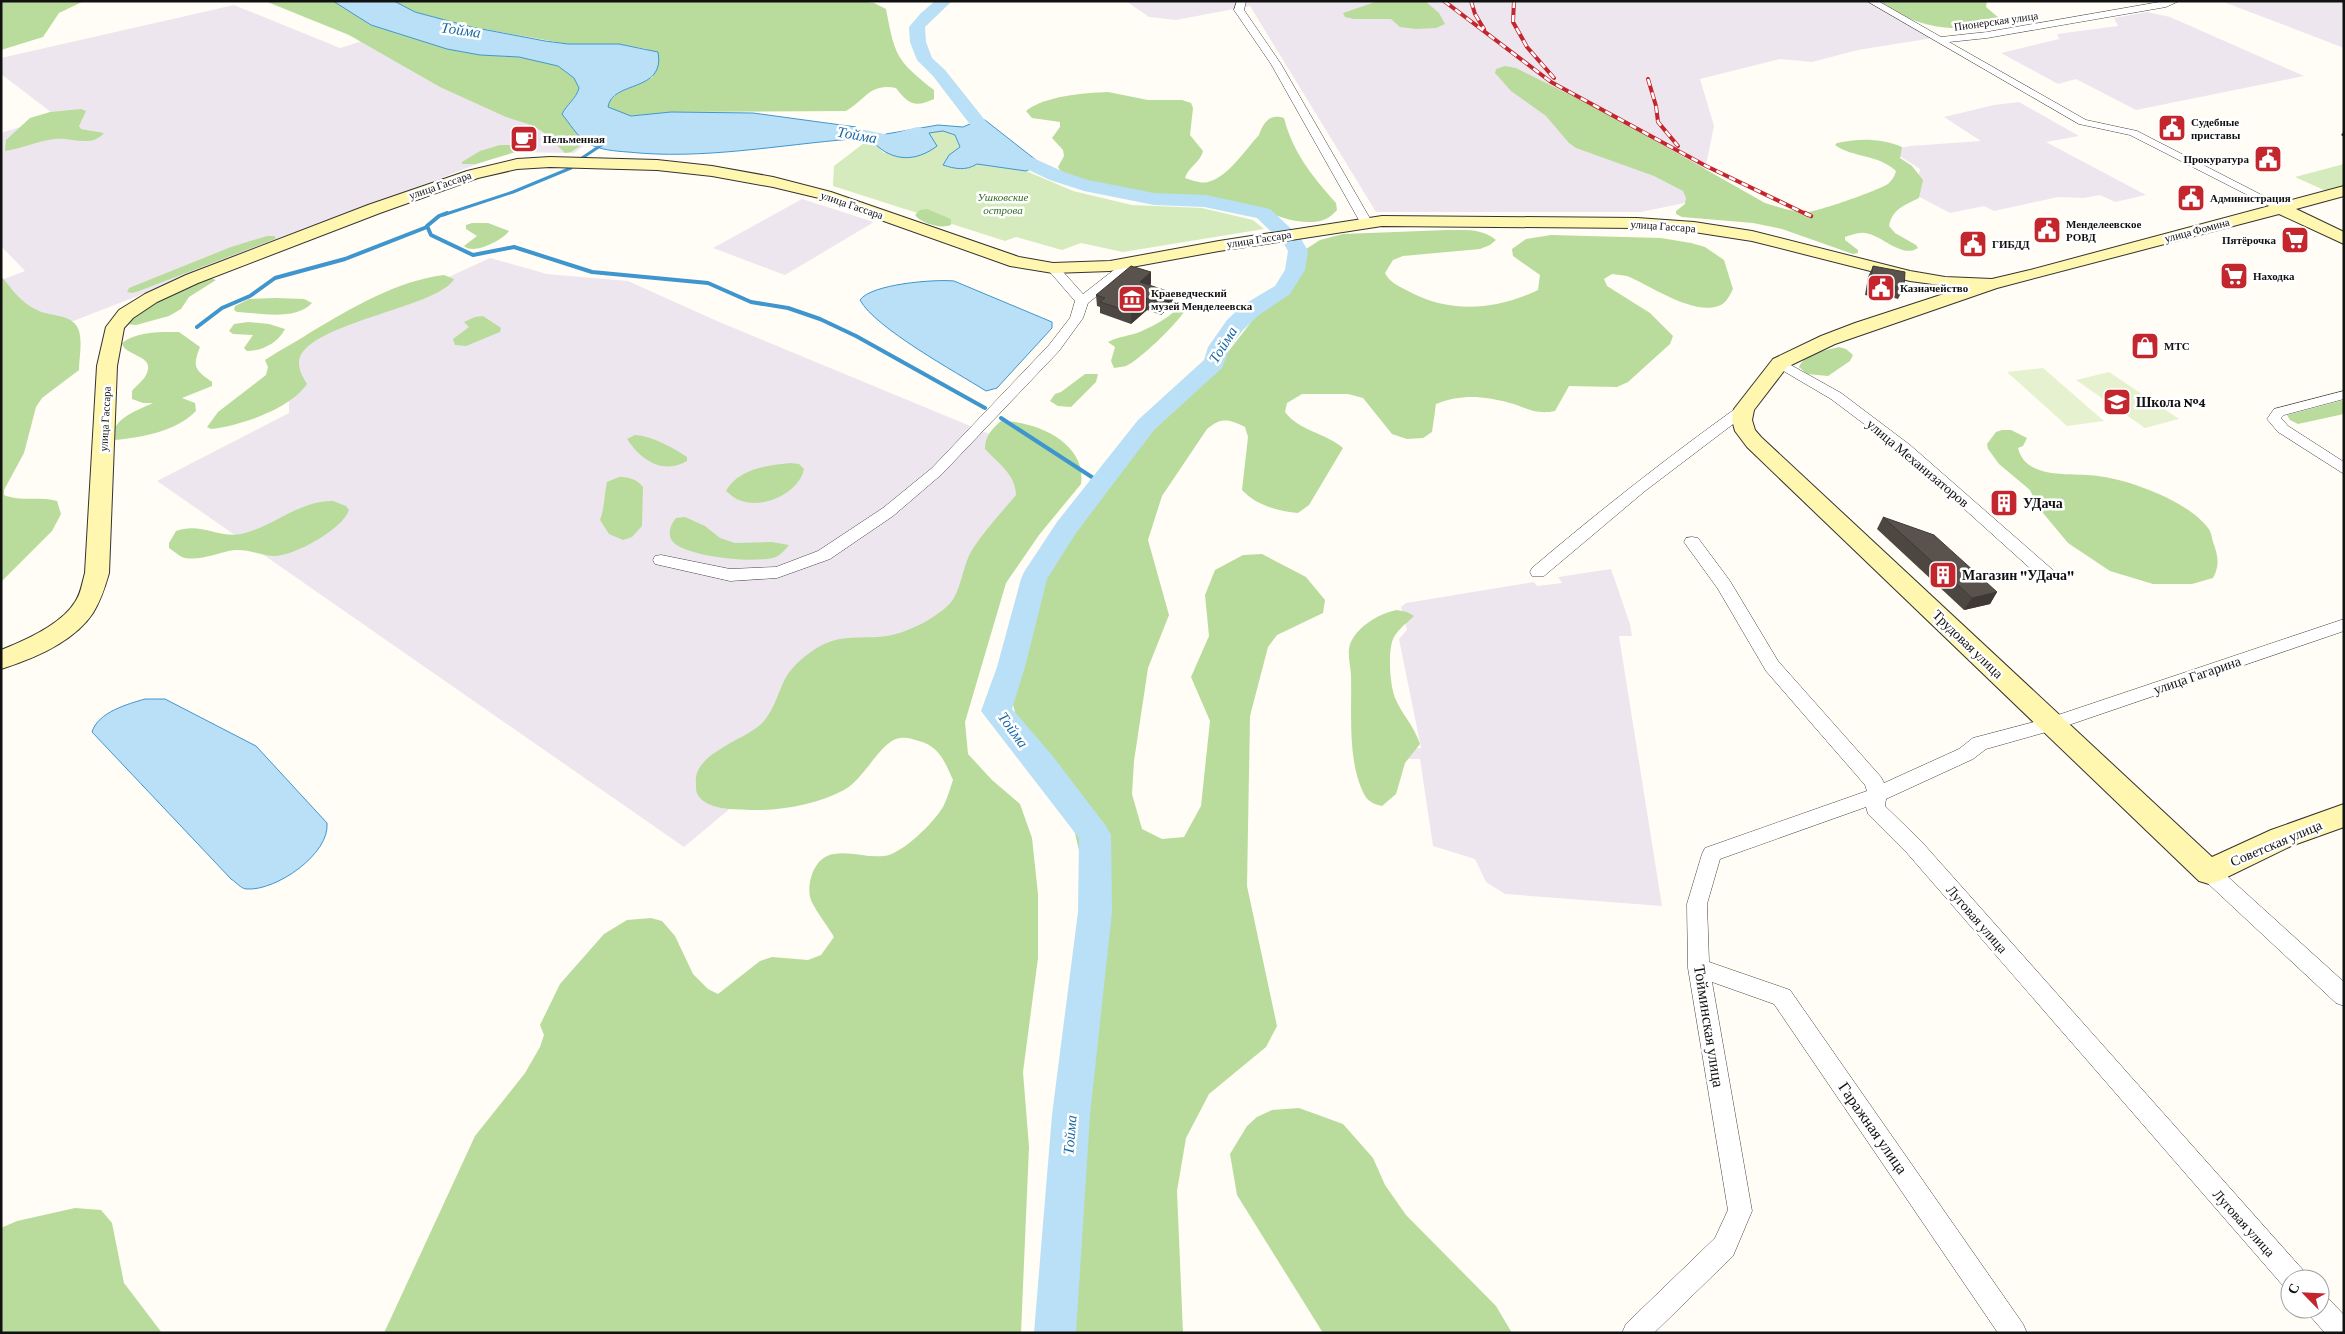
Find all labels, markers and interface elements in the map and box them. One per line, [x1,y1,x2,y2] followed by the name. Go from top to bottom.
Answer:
[1953,9,2039,33] street label: Пионерская улица
[440,19,482,41] water label: Тойма
[2157,113,2187,143] public building icon: Судебные приставы
[2191,116,2241,141] place label: Судебные приставы
[509,124,539,154] cafe icon: Пельменная
[836,124,878,146] water label: Тойма
[543,133,605,145] place label: Пельменная
[2253,144,2283,174] public building icon: Прокуратура
[2183,153,2249,165] place label: Прокуратура
[407,169,473,201] street label: улица Гассара
[2176,183,2206,213] public building icon: Администрация
[819,189,885,221] street label: улица Гассара
[978,191,1029,216] park label: Ушковские острова
[2210,192,2291,204] place label: Администрация
[2032,215,2062,245] public building icon: Менделеевское РОВД
[2163,216,2231,244] street label: улица Фомина
[1630,218,1696,234] street label: улица Гассара
[2066,218,2141,243] place label: Менделеевское РОВД
[2280,225,2310,255] supermarket icon: Пятёрочка
[1226,228,1292,250] street label: улица Гассара
[1958,229,1988,259] public building icon: ГИБДД
[2222,234,2276,246] place label: Пятёрочка
[1992,238,2030,250] place label: ГИБДД
[2219,261,2249,291] supermarket icon: Находка
[2253,270,2295,282] place label: Находка
[1866,273,1896,303] public building icon: Казначейство
[1900,282,1969,294] place label: Казначейство
[1117,284,1147,314] museum icon: Краеведческий музей Менделеевска
[1151,287,1253,312] place label: Краеведческий музей Менделеевска
[1206,324,1240,366] water label: Тойма
[2130,331,2160,361] shop icon: МТС
[2164,340,2190,352] place label: МТС
[97,386,113,452] street label: улица Гассара
[2102,387,2132,417] school or university icon: Школа №4
[2136,394,2206,410] place label: Школа №4
[1864,416,1973,511] street label: улица Механизаторов
[1989,488,2019,518] building icon: УДача
[2023,495,2063,511] place label: УДача
[1928,560,1958,590] building icon: Магазин "УДача"
[1962,567,2074,583] place label: Магазин "УДача"
[1930,607,2007,682] street label: Трудовая улица
[2151,652,2244,697] street label: улица Гагарина
[995,709,1031,751] water label: Тойма
[2228,816,2325,870] street label: Советская улица
[1943,882,2011,957] street label: Луговая улица
[1690,963,1727,1089] street label: Тойминская улица
[1834,1079,1911,1178] street label: Гаражная улица
[1060,1114,1080,1156] water label: Тойма
[2210,1186,2279,1260] street label: Луговая улица
[2280,1269,2330,1319] north arrow
[2284,1281,2302,1297] text: С

